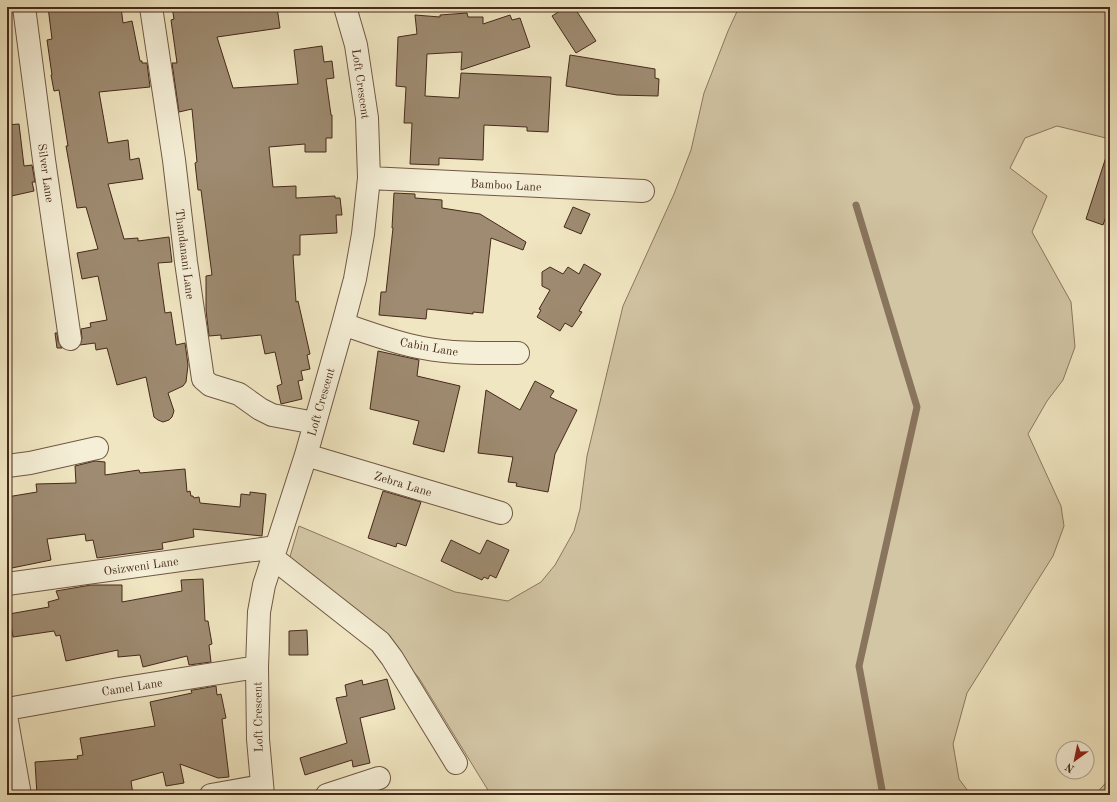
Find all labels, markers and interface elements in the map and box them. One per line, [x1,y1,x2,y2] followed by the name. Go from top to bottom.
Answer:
[349,48,371,120] street label: Loft Crescent
[35,143,55,204] street label: Silver Lane
[470,178,542,194] street label: Bamboo Lane
[172,208,196,301] street label: Thandanani Lane
[399,337,459,359] street label: Cabin Lane
[306,367,337,438] street label: Loft Crescent
[372,470,433,500] street label: Zebra Lane
[103,556,180,578] street label: Osizweni Lane
[101,677,164,699] street label: Camel Lane
[252,682,266,752] street label: Loft Crescent
[1055,740,1095,780] north arrow
[1063,760,1077,774] text: N

